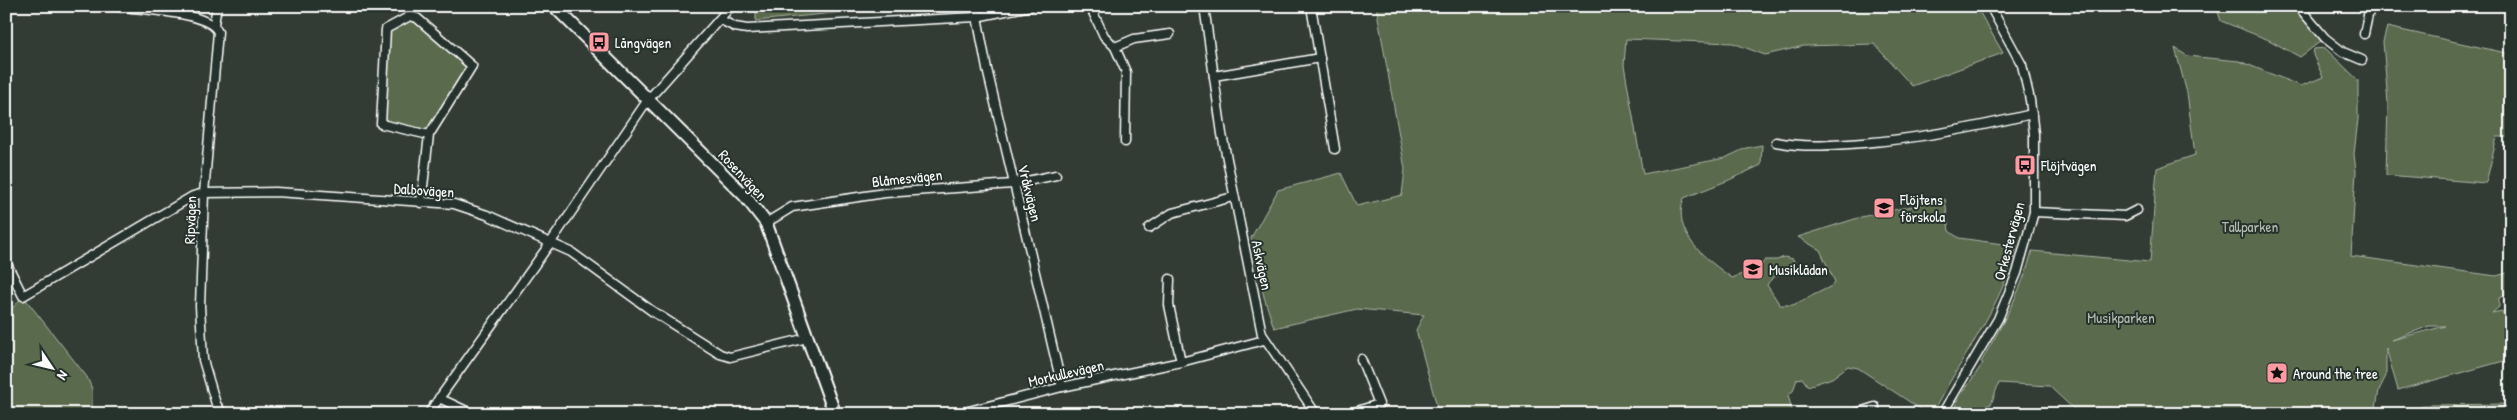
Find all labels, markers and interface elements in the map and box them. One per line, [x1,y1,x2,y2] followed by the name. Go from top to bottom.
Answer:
[587,30,611,54] bus stop icon: Långvägen
[615,32,671,53] place label: Långvägen
[714,145,772,205] street label: Rosenvägen
[2013,153,2037,177] bus stop icon: Flöjtvägen
[2040,155,2097,176] place label: Flöjtvägen
[1013,163,1047,224] street label: Vråkvägen
[871,164,943,192] street label: Blåmesvägen
[393,177,455,203] street label: Dalbovägen
[1899,189,1945,227] place label: Flöjtens förskola
[179,195,201,244] street label: Ripvägen
[1872,196,1896,220] school or university icon: Flöjtens förskola
[1988,199,2030,282] street label: Orkestervägen
[2222,216,2278,237] park label: Tallparken
[1246,238,1278,292] street label: Askvägen
[1741,257,1765,281] school or university icon: Musiklådan
[1769,259,1828,280] place label: Musiklådan
[2087,307,2155,328] park label: Musikparken
[28,342,78,392] north arrow
[1026,354,1106,392] street label: Morkullevägen
[2265,361,2289,385] place icon: Around the tree
[2293,363,2378,384] place label: Around the tree
[53,367,73,385] text: N

